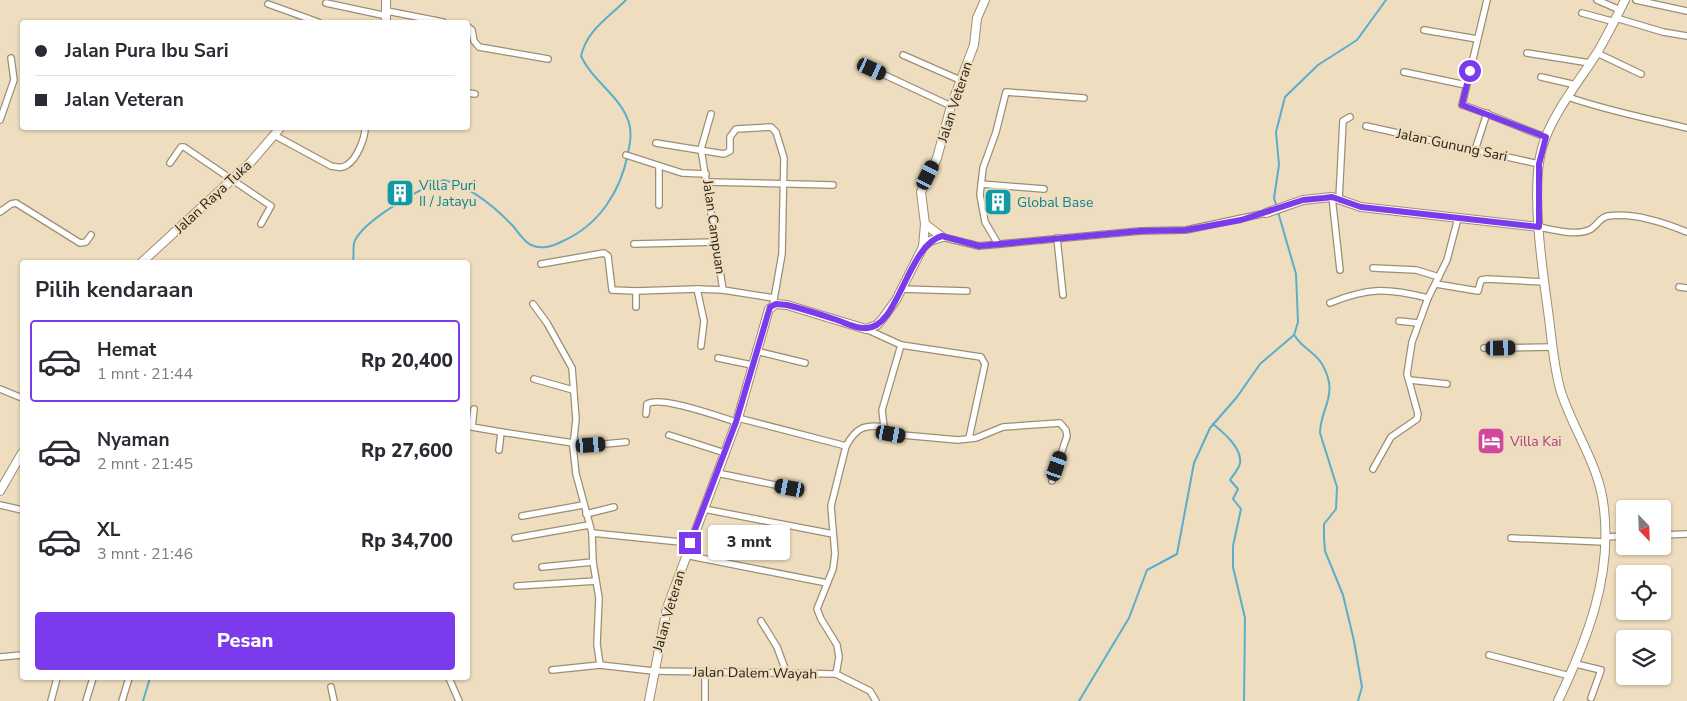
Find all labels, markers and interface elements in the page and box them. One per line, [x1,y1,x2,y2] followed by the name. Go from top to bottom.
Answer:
[65,38,229,64] text: Jalan Pura Ibu Sari
[855,56,888,82] car
[933,59,977,146] street label: Jalan Veteran
[1459,60,1481,82] route start
[65,87,184,113] text: Jalan Veteran
[1394,124,1509,166] street label: Jalan Gunung Sari
[169,156,256,239] street label: Jalan Raya Tuka
[914,158,941,192] car
[418,176,477,211] place label: Villa Puri II / Jatayu
[385,178,415,208] building icon: Villa Puri II / Jatayu
[698,178,730,275] street label: Jalan Campuan
[983,187,1013,217] building icon: Global Base
[1017,193,1093,212] place label: Global Base
[35,275,193,305] text: Pilih kendaraan
[97,337,156,363] text: Hemat
[37,339,82,384] icon: car
[1485,340,1516,356] car
[361,348,453,374] text: Rp 20,400
[97,363,193,385] text: 1 mnt · 21:44
[874,424,907,444] car
[1476,426,1506,456] hotel icon: Villa Kai
[97,427,170,453] text: Nyaman
[37,429,82,474] icon: car
[1509,432,1562,451] place label: Villa Kai
[575,436,606,454] car
[361,438,453,464] text: Rp 27,600
[1045,449,1068,483] car
[97,453,193,475] text: 2 mnt · 21:45
[773,478,806,498] car
[1616,500,1671,555] north arrow
[1616,500,1671,685] map controls
[97,517,120,543] text: XL
[37,519,82,564] icon: car
[708,526,790,560] callout: 3 mnt
[361,528,453,554] text: Rp 34,700
[727,531,771,553] text: 3 mnt
[679,532,701,554] route end
[97,543,193,565] text: 3 mnt · 21:46
[1616,565,1671,620] button: locate
[648,568,690,655] street label: Jalan Veteran
[35,612,455,670] button: Pesan
[1616,630,1671,685] button: layers
[692,662,817,684] street label: Jalan Dalem Wayah

